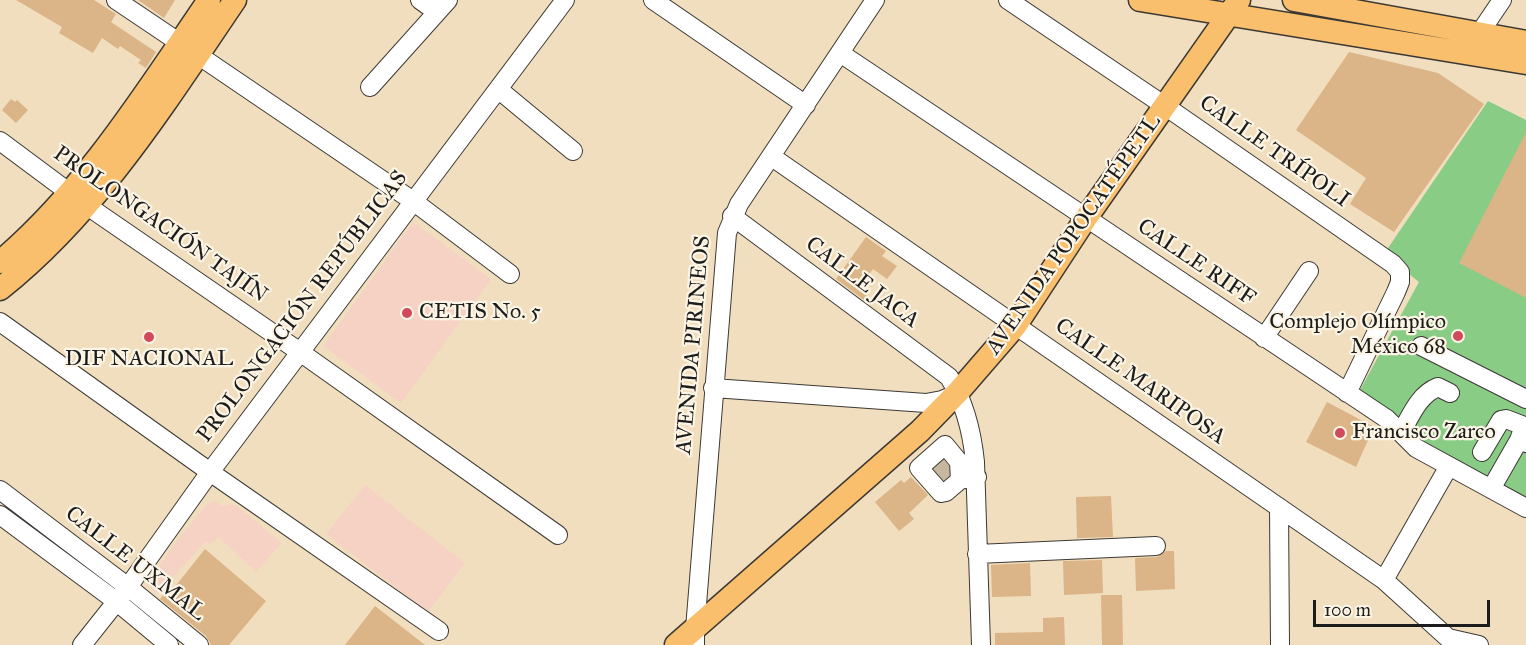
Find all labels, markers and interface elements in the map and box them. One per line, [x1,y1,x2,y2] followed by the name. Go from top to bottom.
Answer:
[1194,90,1354,214] street label: CALLE TRÍPOLI
[981,110,1167,360] street label: AVENIDA POPOCATÉPETL
[48,141,272,309] street label: PROLONGACIÓN TAJÍN
[192,166,414,448] street label: PROLONGACIÓN REPÚBLICAS
[1132,214,1260,312] street label: CALLE RIFF
[800,232,924,334] street label: CALLE JACA
[671,234,717,456] street label: AVENIDA PIRINEOS
[419,300,541,326] place label: CETIS No. 5
[400,306,414,320] marker: CETIS No. 5
[1269,310,1446,362] place label: Complejo Olímpico México 68
[1050,313,1230,451] street label: CALLE MARIPOSA
[1451,329,1465,343] marker: Complejo Olímpico México 68
[142,330,156,344] marker: DIF NACIONAL
[65,347,233,373] place label: DIF NACIONAL
[1352,420,1496,446] place label: Francisco Zarco
[1333,426,1347,440] marker: Francisco Zarco
[60,501,210,627] street label: CALLE UXMAL
[1316,588,1493,626] scale bar
[1324,599,1371,621] text: 100 m

